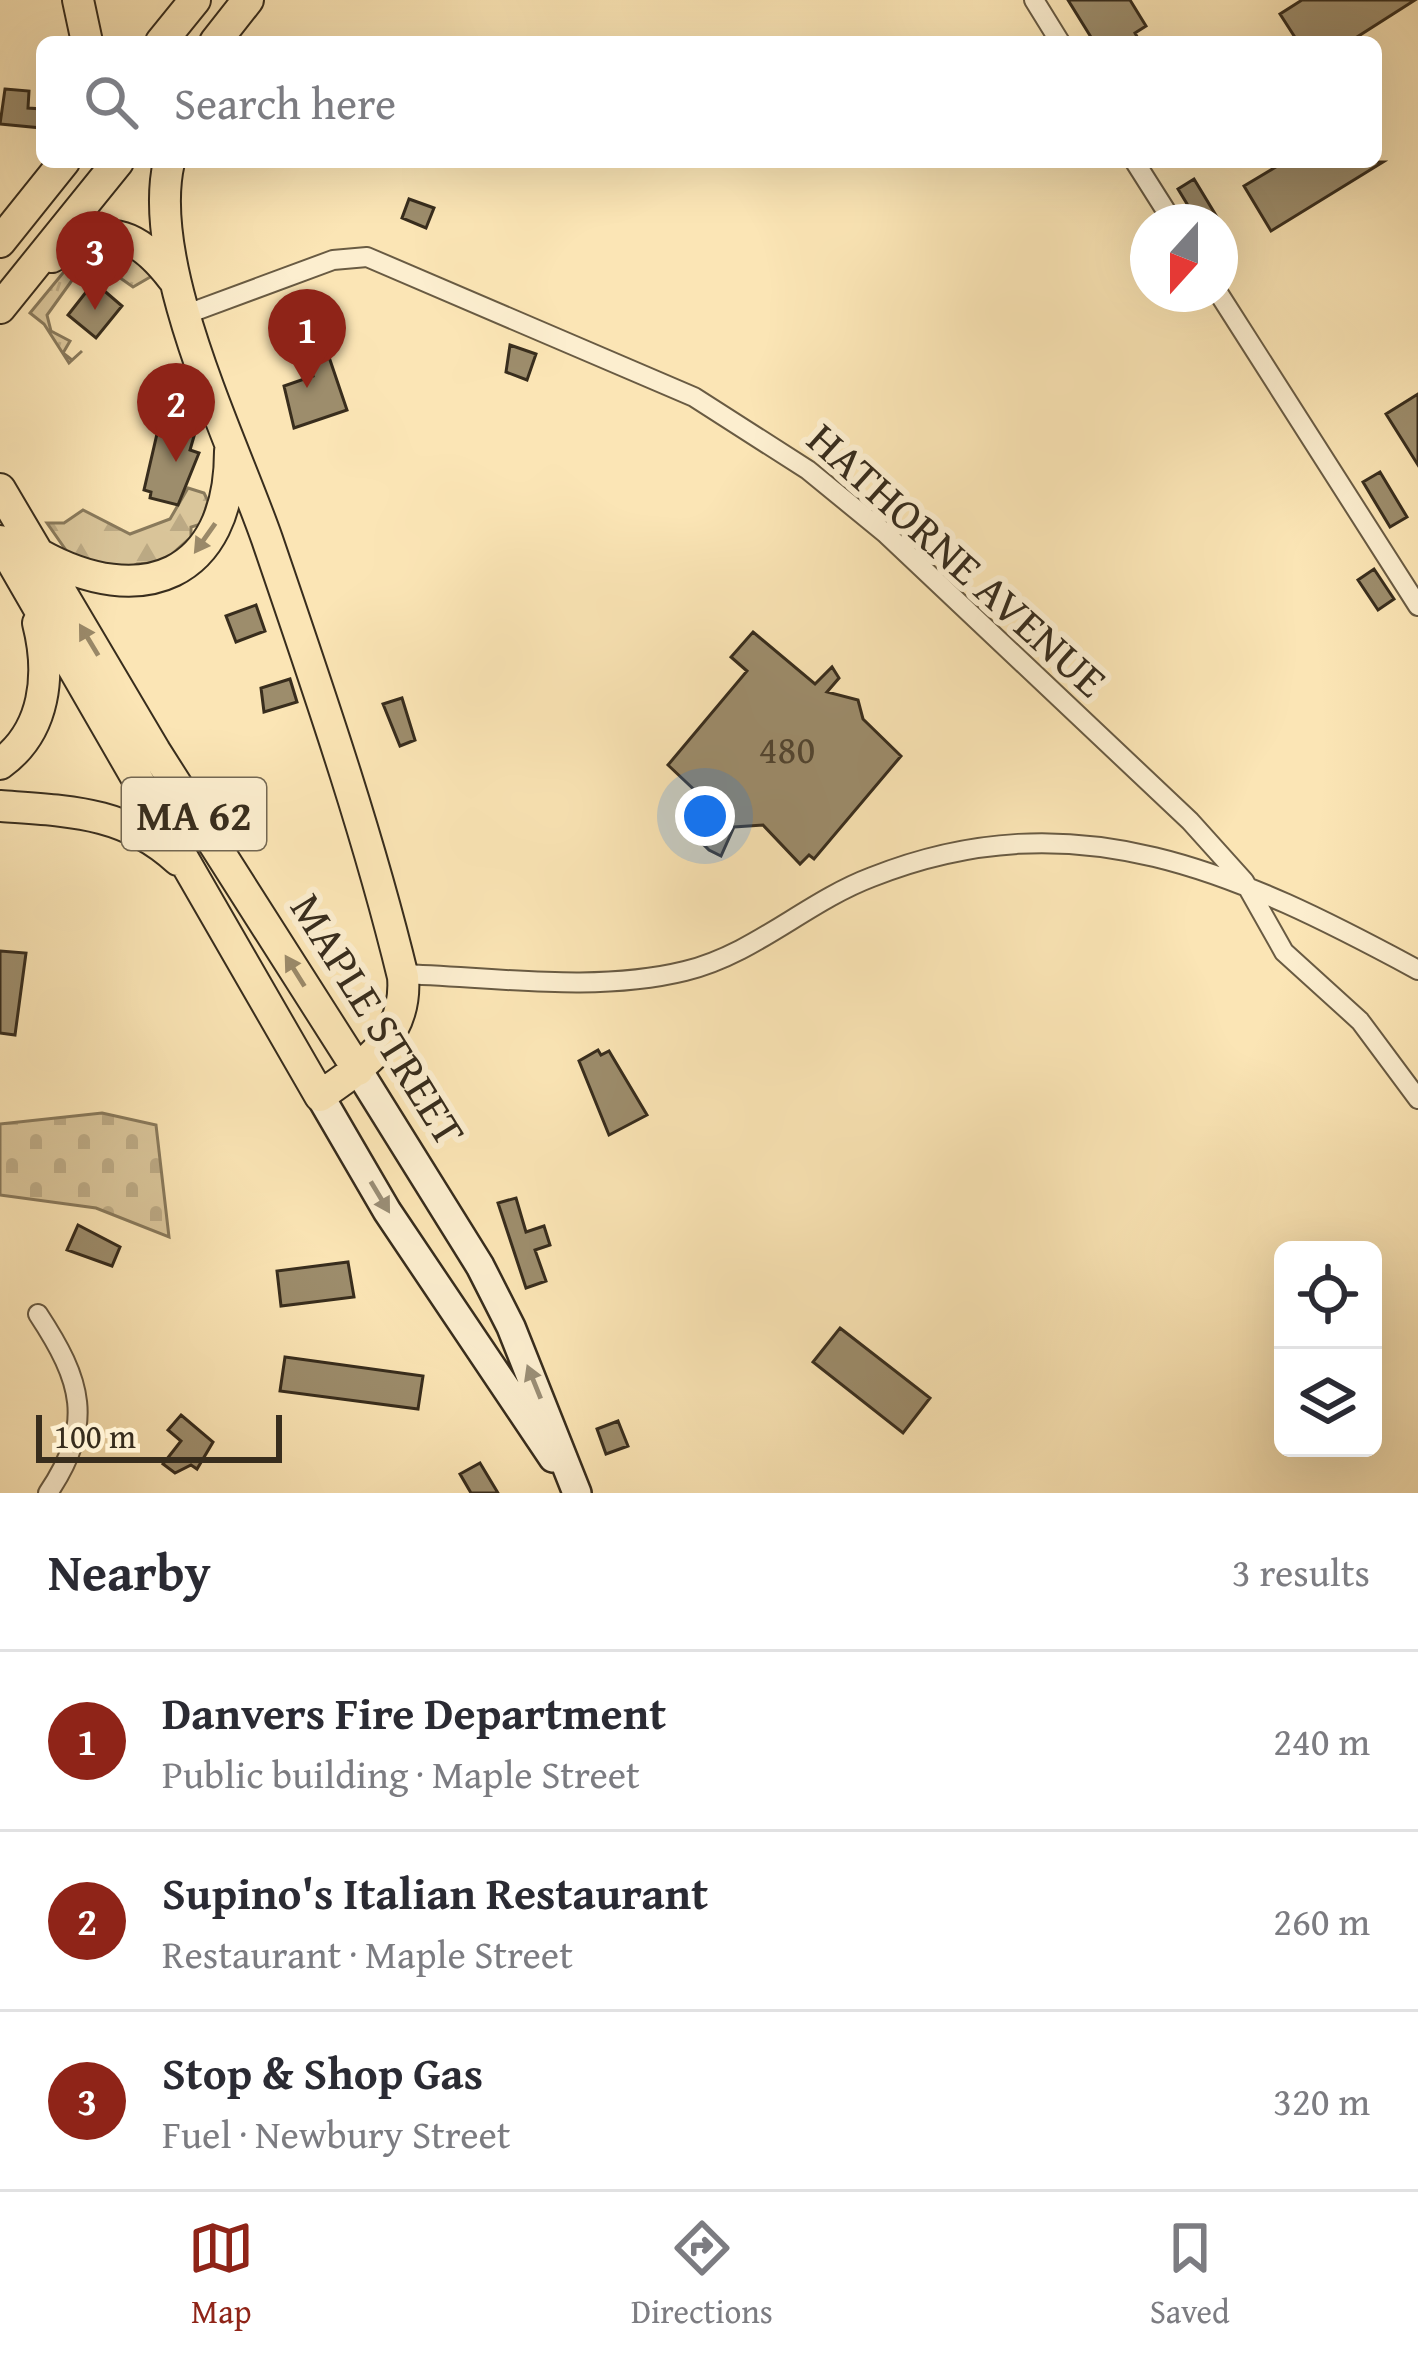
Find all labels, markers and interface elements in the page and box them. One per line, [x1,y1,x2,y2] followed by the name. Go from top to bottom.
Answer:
[36,36,1382,168] search box
[78,69,144,135] icon: search
[174,70,396,135] text: Search here
[1130,204,1238,312] north arrow
[56,211,134,310] pin: 3
[268,289,346,388] pin: 1
[137,363,215,462] pin: 2
[794,407,1122,711] street label: HATHORNE AVENUE
[194,522,217,554] one-way arrow
[79,623,100,657] one-way arrow
[759,720,815,777] house number: 480
[122,778,266,850] road number: MA 62
[675,786,735,846] your location
[275,880,483,1158] street label: MAPLE STREET
[285,954,306,988] one-way arrow
[368,1180,389,1214] one-way arrow
[1274,1241,1382,1457] map controls
[1274,1241,1382,1349] button: locate
[1274,1349,1382,1457] button: layers
[524,1363,543,1399] one-way arrow
[36,1409,282,1462] scale bar
[54,1412,136,1460] text: 100 m
[48,1534,211,1609] text: Nearby
[1232,1543,1370,1600] text: 3 results
[162,1680,666,1745] text: Danvers Fire Department
[77,1712,97,1769] text: 1
[1273,1712,1370,1769] text: 240 m
[162,1745,640,1802] text: Public building · Maple Street
[162,1860,708,1925] text: Supino's Italian Restaurant
[77,1892,97,1949] text: 2
[1273,1892,1370,1949] text: 260 m
[162,1925,573,1982] text: Restaurant · Maple Street
[162,2040,483,2105] text: Stop & Shop Gas
[77,2072,97,2129] text: 3
[1273,2072,1370,2129] text: 320 m
[162,2105,511,2162] text: Fuel · Newbury Street
[188,2215,254,2335] tab: Map
[631,2215,773,2335] tab: Directions
[1150,2215,1230,2335] tab: Saved

